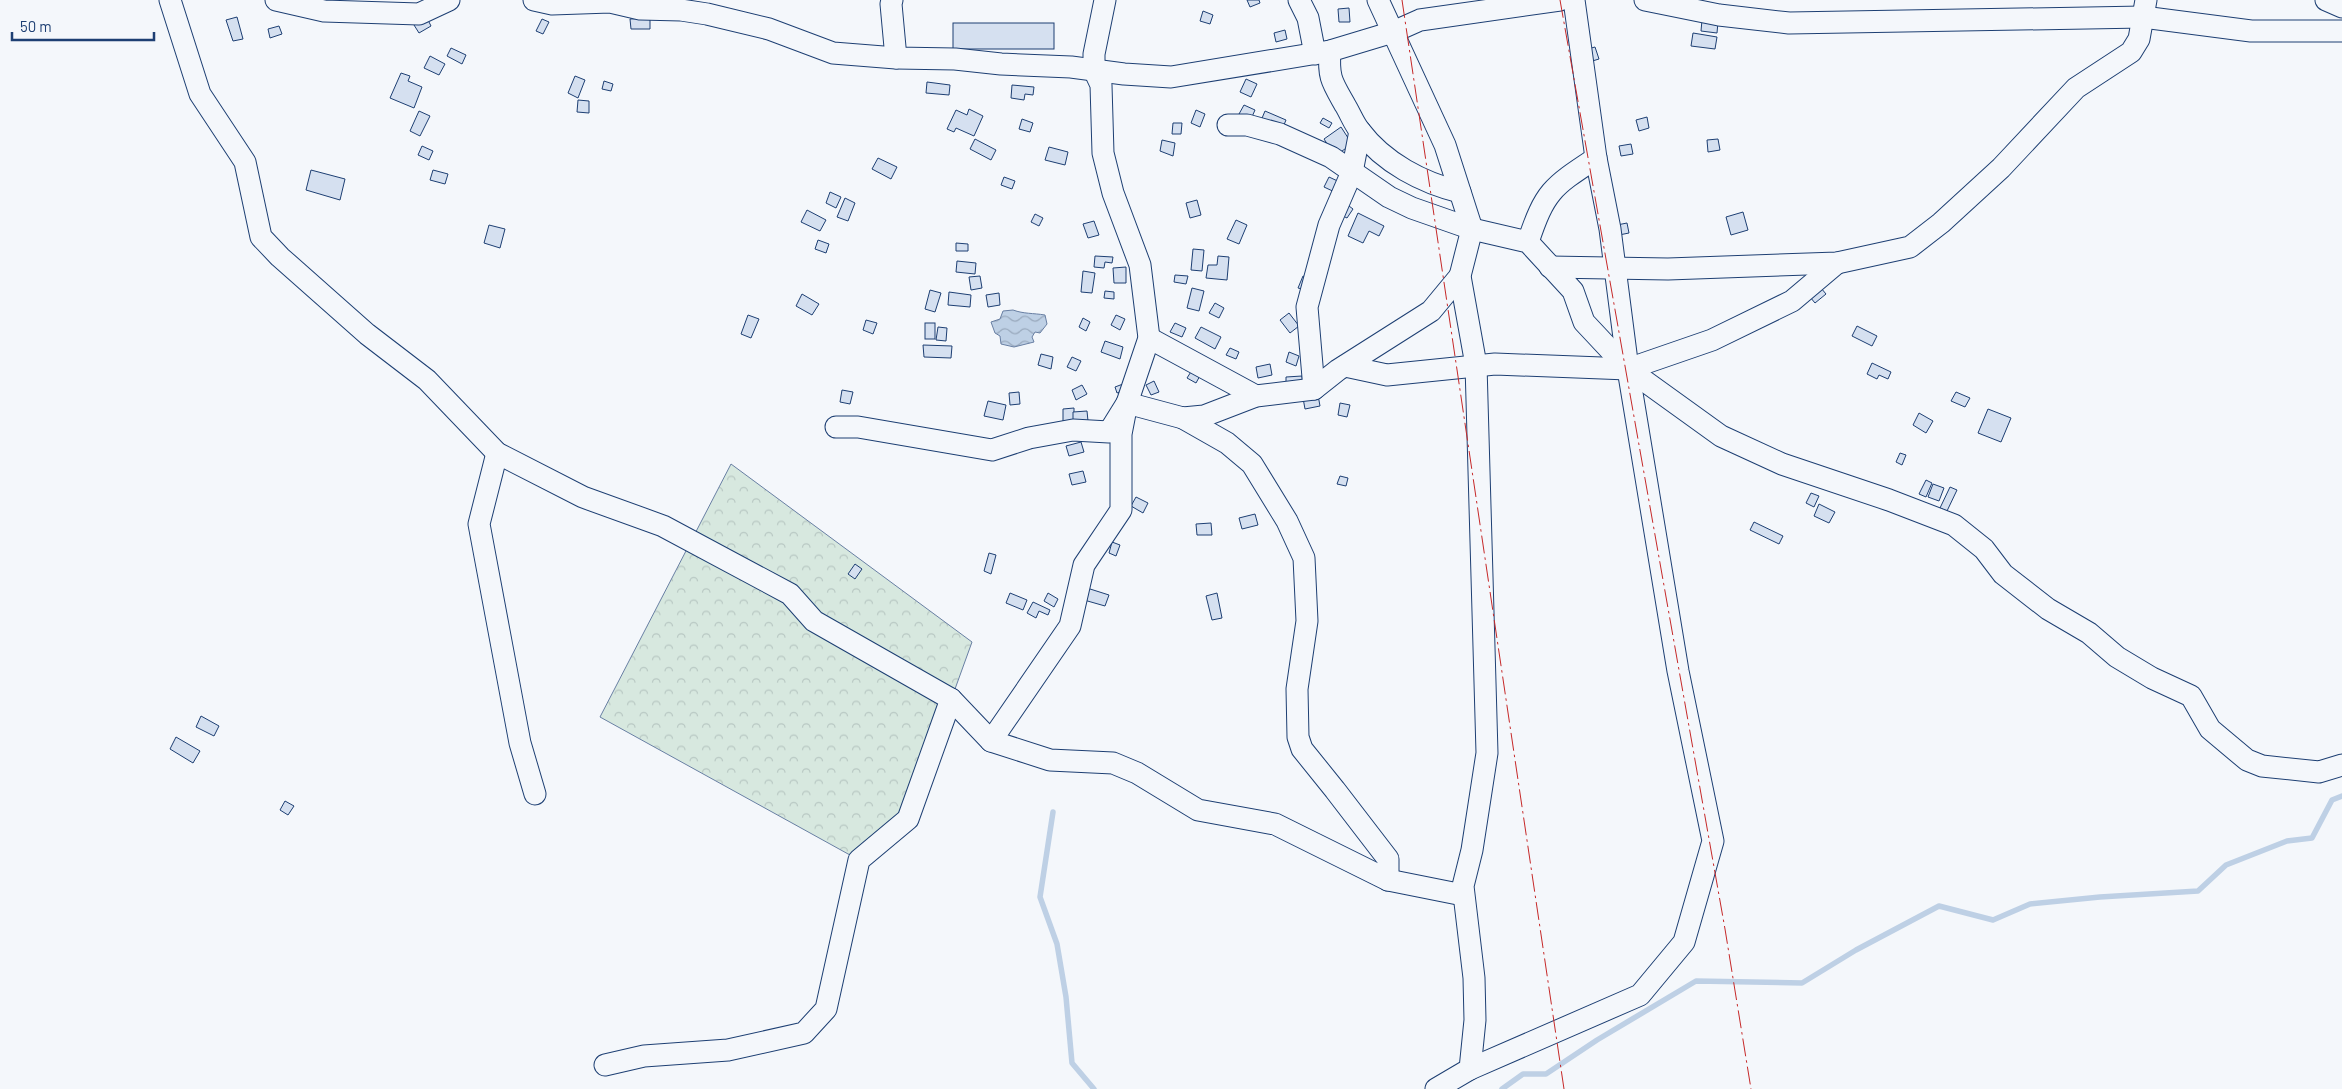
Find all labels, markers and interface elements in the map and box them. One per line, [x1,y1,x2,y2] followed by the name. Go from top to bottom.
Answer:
[12,10,155,42] scale bar
[20,17,52,35] text: 50 m

